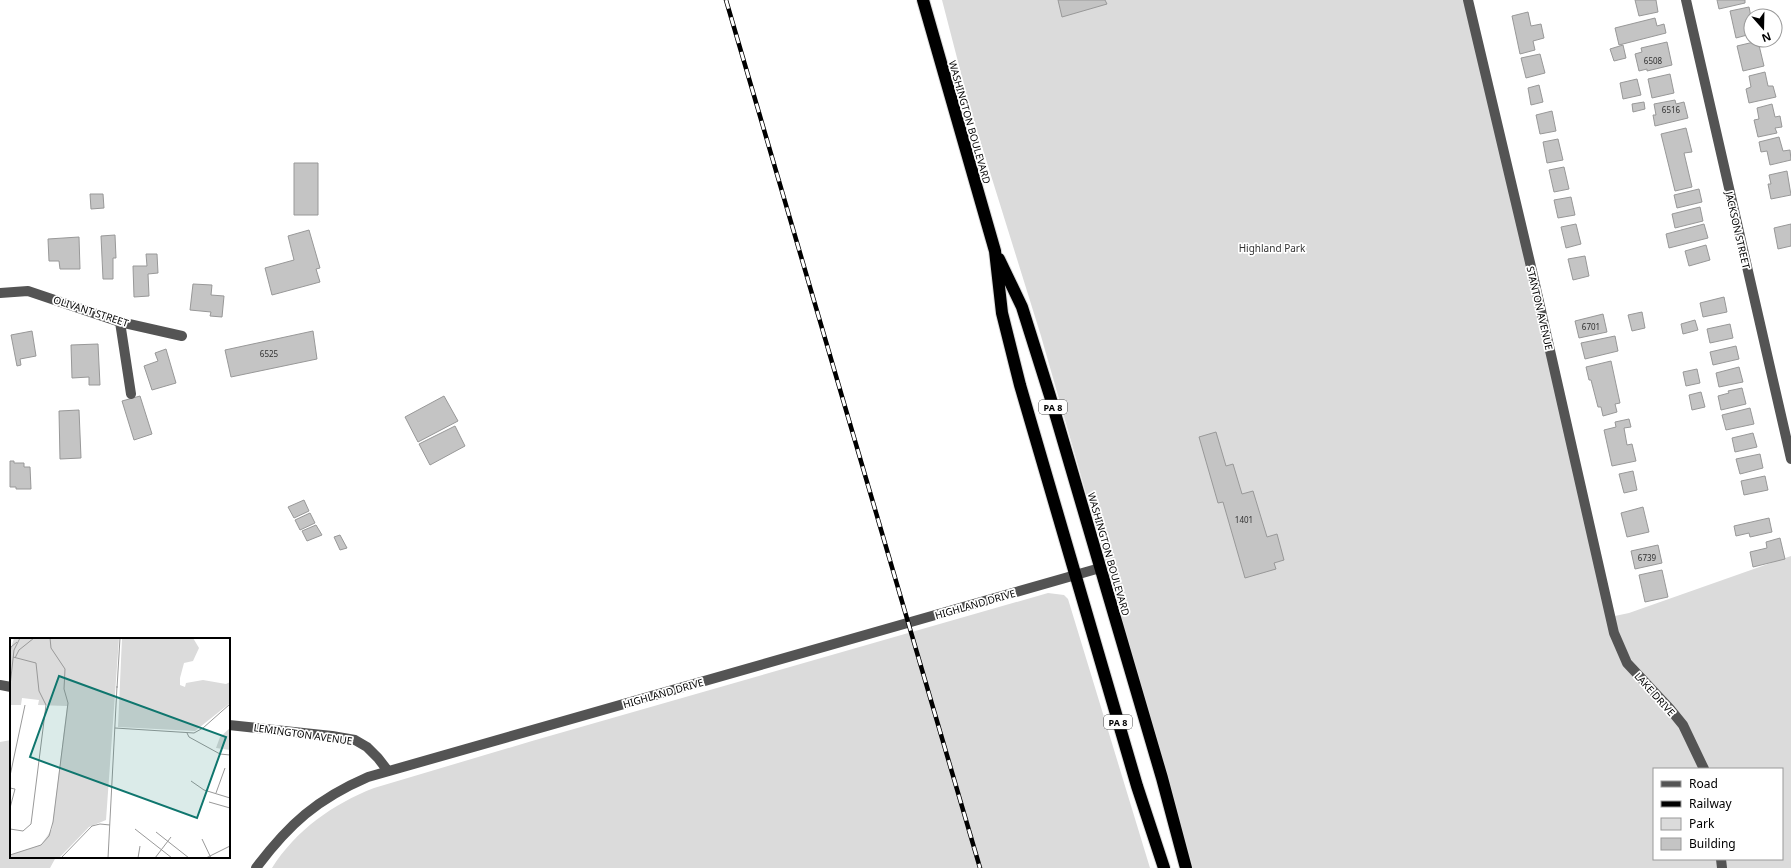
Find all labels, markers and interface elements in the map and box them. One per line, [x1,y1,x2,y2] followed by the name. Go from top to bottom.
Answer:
[1743,8,1783,48] north arrow
[1760,29,1773,46] text: N
[1644,55,1663,66] house number: 6508
[946,59,994,185] street label: WASHINGTON BOULEVARD
[1662,104,1681,115] house number: 6516
[1722,189,1754,270] street label: JACKSON STREET
[1239,241,1306,255] park label: Highland Park
[1524,265,1556,351] street label: STANTON AVENUE
[52,292,131,330] street label: OLIVANT STREET
[1582,321,1600,332] house number: 6701
[260,348,279,359] house number: 6525
[1039,400,1067,414] road number: PA 8
[1085,491,1133,617] street label: WASHINGTON BOULEVARD
[1235,514,1253,525] house number: 1401
[1638,552,1657,563] house number: 6739
[933,586,1017,622] street label: HIGHLAND DRIVE
[10,638,230,858] inset map
[1632,669,1678,719] street label: LAKE DRIVE
[621,675,705,711] street label: HIGHLAND DRIVE
[1104,715,1132,729] road number: PA 8
[253,720,353,748] street label: LEMINGTON AVENUE
[1653,768,1783,860] legend
[1689,775,1718,792] text: Road
[1689,795,1733,812] text: Railway
[1689,815,1715,832] text: Park
[1689,835,1736,852] text: Building

